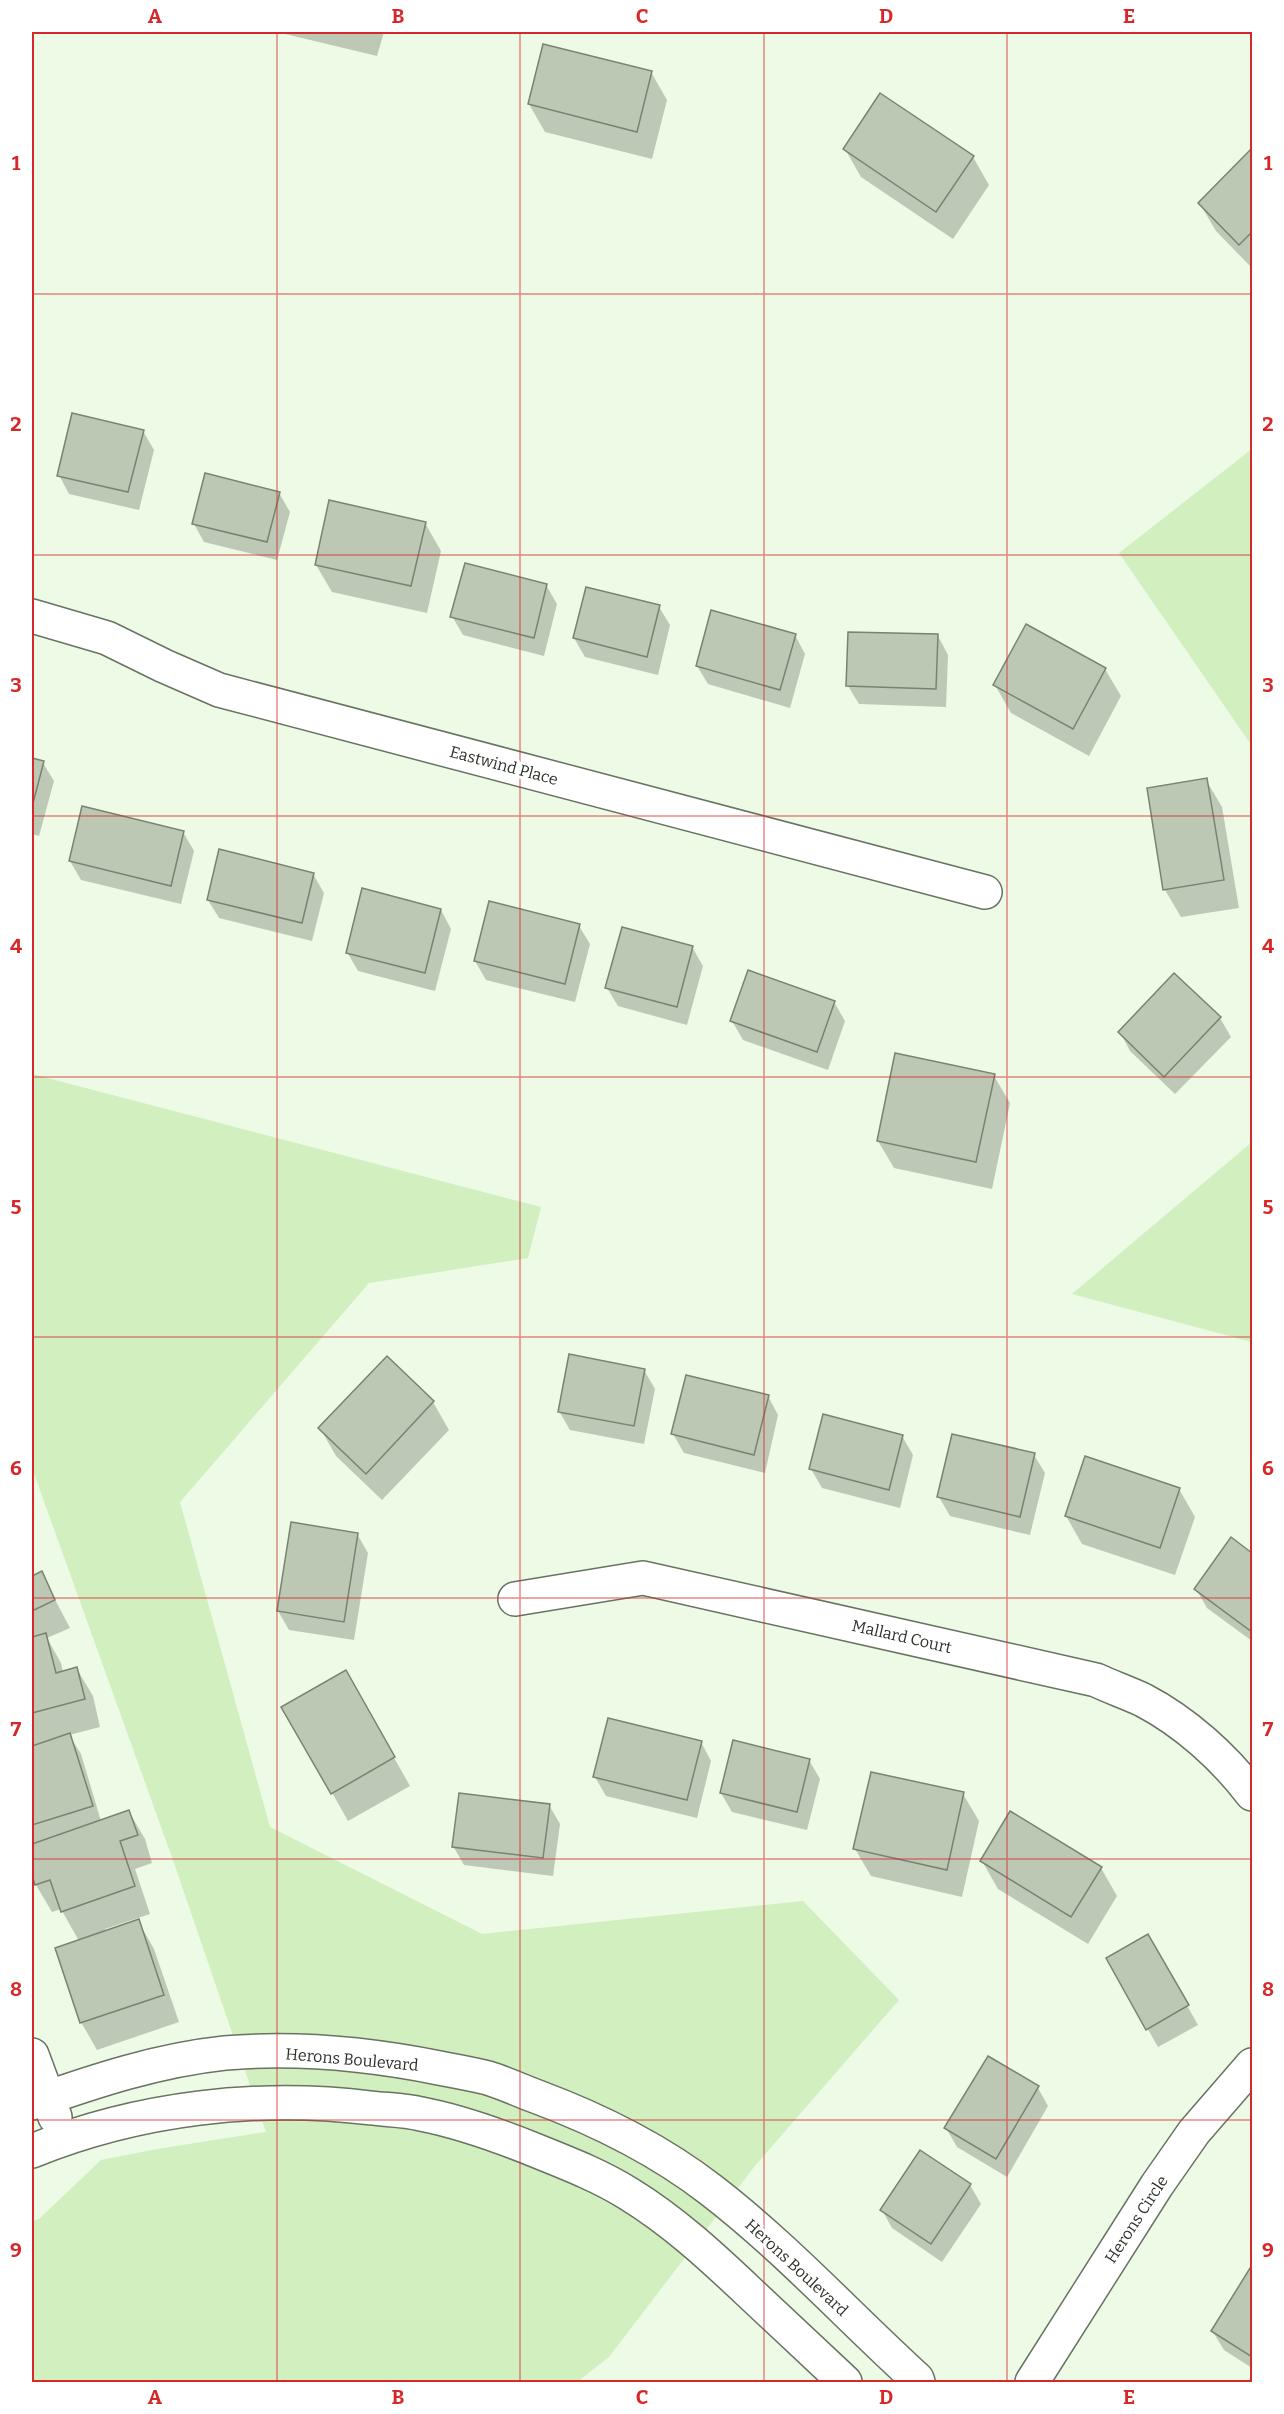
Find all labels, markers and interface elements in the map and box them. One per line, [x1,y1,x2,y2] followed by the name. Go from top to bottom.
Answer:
[148,4,163,28] text: A
[392,4,405,28] text: B
[636,4,648,28] text: C
[879,4,893,28] text: D
[1123,4,1135,28] text: E
[12,151,21,175] text: 1
[1264,151,1273,175] text: 1
[10,412,22,436] text: 2
[1262,412,1274,436] text: 2
[10,673,22,697] text: 3
[1262,673,1274,697] text: 3
[448,742,560,789] street label: Eastwind Place
[10,934,22,958] text: 4
[1262,934,1274,958] text: 4
[11,1195,22,1219] text: 5
[1263,1195,1274,1219] text: 5
[10,1456,22,1480] text: 6
[1262,1456,1274,1480] text: 6
[850,1616,954,1657] street label: Mallard Court
[11,1717,22,1741] text: 7
[1263,1717,1274,1741] text: 7
[10,1977,22,2001] text: 8
[1262,1977,1274,2001] text: 8
[285,2044,420,2075] street label: Herons Boulevard
[1101,2172,1172,2267] street label: Herons Circle
[741,2215,852,2320] street label: Herons Boulevard
[10,2238,22,2262] text: 9
[1262,2238,1274,2262] text: 9
[148,2385,163,2409] text: A
[392,2385,405,2409] text: B
[636,2385,648,2409] text: C
[879,2385,893,2409] text: D
[1123,2385,1135,2409] text: E

